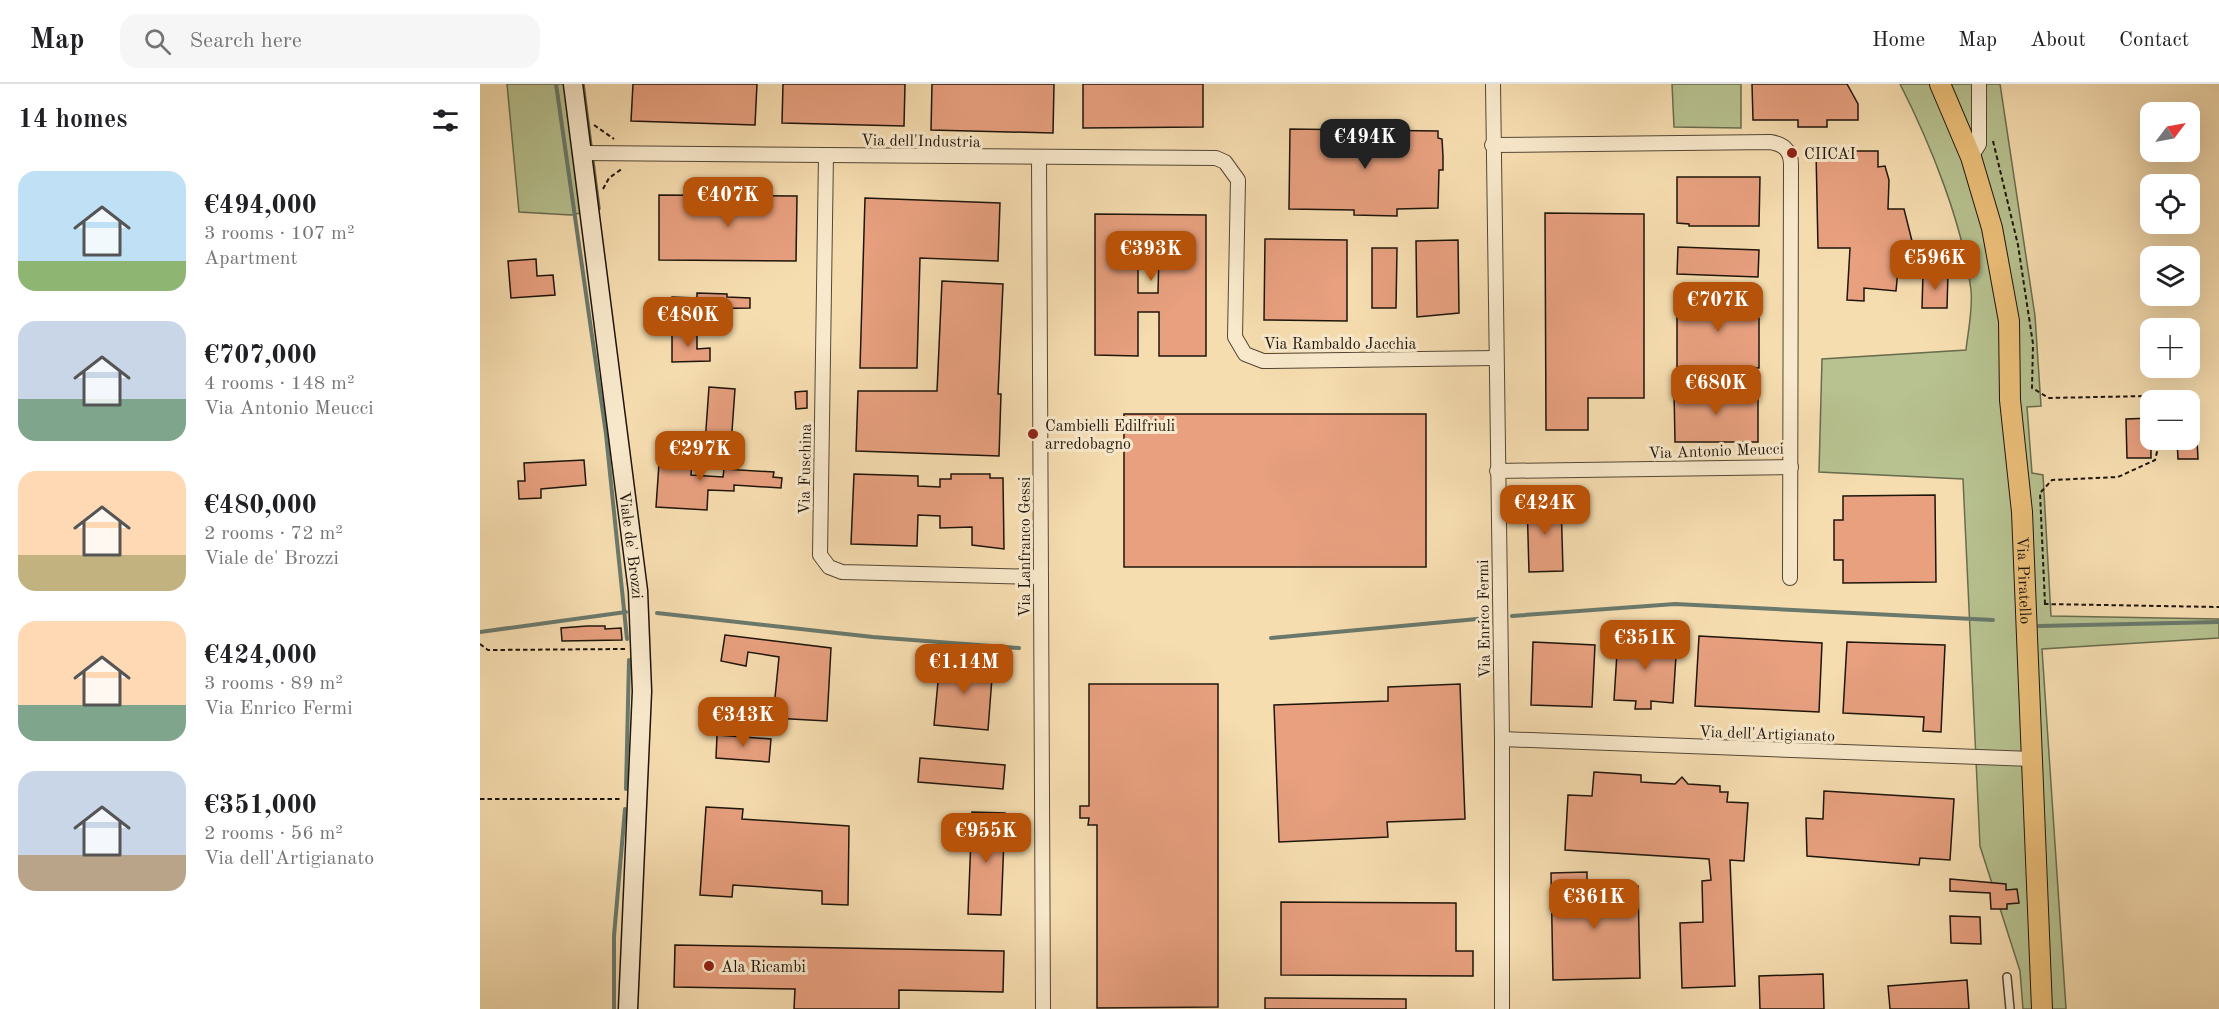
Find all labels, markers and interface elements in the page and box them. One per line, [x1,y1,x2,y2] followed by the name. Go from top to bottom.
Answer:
[120,14,540,68] search box
[141,25,174,58] icon: search
[30,27,84,55] text: Map
[189,30,302,52] text: Search here
[1872,30,1925,51] text: Home
[1958,30,1997,51] text: Map
[2030,30,2086,51] text: About
[2119,30,2189,51] text: Contact
[2140,102,2200,162] north arrow
[2140,102,2200,450] map controls
[429,104,462,137] icon: filters
[18,107,127,133] text: 14 homes
[1323,119,1407,170] pin: €494K
[1334,128,1396,148] text: €494K
[861,133,981,151] street label: Via dell'Industria
[1785,146,1799,160] marker: CIICAI
[1804,147,1856,163] place label: CIICAI
[2140,174,2200,234] button: locate
[686,177,770,228] pin: €407K
[697,186,759,206] text: €407K
[204,193,317,219] text: €494,000
[66,195,138,267] icon: home
[204,224,354,244] text: 3 rooms · 107 m²
[1109,231,1193,282] pin: €393K
[1120,240,1182,260] text: €393K
[1893,240,1977,291] pin: €596K
[2140,246,2200,306] button: layers
[204,249,298,269] text: Apartment
[1904,249,1966,269] text: €596K
[1676,282,1760,333] pin: €707K
[1687,291,1749,311] text: €707K
[646,297,730,348] pin: €480K
[657,306,719,326] text: €480K
[2140,318,2200,378] button: +
[1263,337,1417,353] street label: Via Rambaldo Jacchia
[204,343,317,369] text: €707,000
[66,345,138,417] icon: home
[1674,365,1758,416] pin: €680K
[204,374,354,394] text: 4 rooms · 148 m²
[1685,374,1747,394] text: €680K
[2140,390,2200,450] button: −
[204,399,374,419] text: Via Antonio Meucci
[1045,419,1175,453] place label: Cambielli Edilfriuli arredobagno
[797,423,815,515] street label: Via Fuschina
[1026,427,1040,441] marker: Cambielli Edilfriuli arredobagno
[658,431,742,482] pin: €297K
[669,440,731,460] text: €297K
[1648,442,1784,462] street label: Via Antonio Meucci
[1018,477,1034,617] street label: Via Lanfranco Gessi
[1503,485,1587,536] pin: €424K
[615,491,644,599] street label: Viale de' Brozzi
[204,493,317,519] text: €480,000
[1514,494,1576,514] text: €424K
[66,495,138,567] icon: home
[204,524,343,544] text: 2 rooms · 72 m²
[2013,536,2033,625] street label: Via Piratello
[204,549,339,569] text: Viale de' Brozzi
[1476,559,1494,679] street label: Via Enrico Fermi
[1603,620,1687,671] pin: €351K
[1614,629,1676,649] text: €351K
[204,643,317,669] text: €424,000
[915,644,1013,695] pin: €1.14M
[66,645,138,717] icon: home
[929,653,999,673] text: €1.14M
[204,674,343,694] text: 3 rooms · 89 m²
[701,697,785,748] pin: €343K
[204,699,353,719] text: Via Enrico Fermi
[712,706,774,726] text: €343K
[1699,725,1835,745] street label: Via dell'Artigianato
[204,793,317,819] text: €351,000
[66,795,138,867] icon: home
[944,813,1028,864] pin: €955K
[955,822,1017,842] text: €955K
[204,824,343,844] text: 2 rooms · 56 m²
[204,849,374,869] text: Via dell'Artigianato
[1552,879,1636,930] pin: €361K
[1563,888,1625,908] text: €361K
[702,959,716,973] marker: Ala Ricambi
[721,960,806,976] place label: Ala Ricambi

